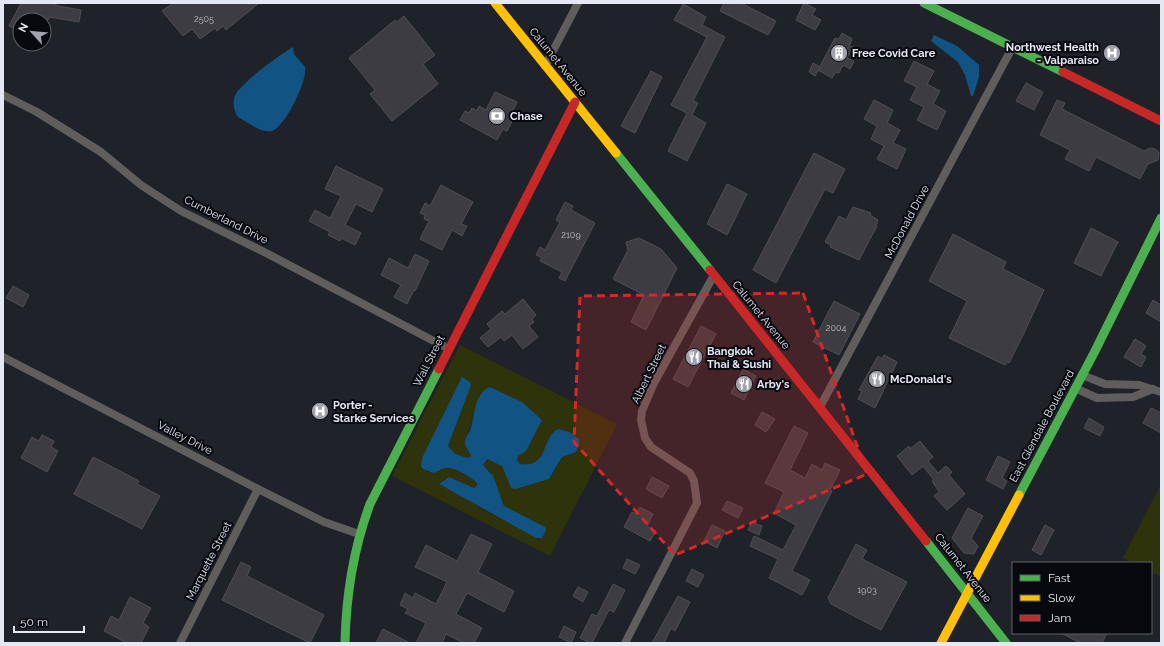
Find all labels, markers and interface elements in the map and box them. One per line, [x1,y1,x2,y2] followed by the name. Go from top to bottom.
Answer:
[12,12,52,52] north arrow
[194,14,214,24] house number: 2505
[16,21,31,34] text: N
[526,25,590,99] street label: Calumet Avenue
[1006,41,1099,67] place label: Northwest Health - Valparaiso
[829,43,849,63] building icon: Free Covid Care
[1102,43,1122,63] hospital icon: Northwest Health - Valparaiso
[852,47,936,60] place label: Free Covid Care
[487,106,507,126] bank icon: Chase
[510,110,543,123] place label: Chase
[882,183,932,261] street label: McDonald Drive
[182,193,271,247] street label: Cumberland Drive
[561,230,581,240] house number: 2109
[729,278,793,352] street label: Calumet Avenue
[826,323,846,333] house number: 2004
[411,333,448,389] street label: Wall Street
[629,342,669,406] street label: Albert Street
[707,345,771,371] place label: Bangkok Thai & Sushi
[684,347,704,367] restaurant icon: Bangkok Thai & Sushi
[1007,368,1077,484] street label: East Glendale Boulevard
[867,369,887,389] restaurant icon: McDonald's
[890,373,952,386] place label: McDonald's
[734,374,754,394] restaurant icon: Arby's
[757,378,790,391] place label: Arby's
[333,399,415,425] place label: Porter - Starke Services
[310,401,330,421] hospital icon: Porter - Starke Services
[155,419,215,458] street label: Valley Drive
[184,519,234,602] street label: Marquette Street
[932,531,994,606] street label: Calumet Avenue
[1012,562,1152,634] legend
[1048,571,1071,585] text: Fast
[857,585,877,595] house number: 1903
[1048,591,1075,605] text: Slow
[14,608,84,634] scale bar
[1048,611,1071,625] text: Jam
[20,615,48,629] text: 50 m

